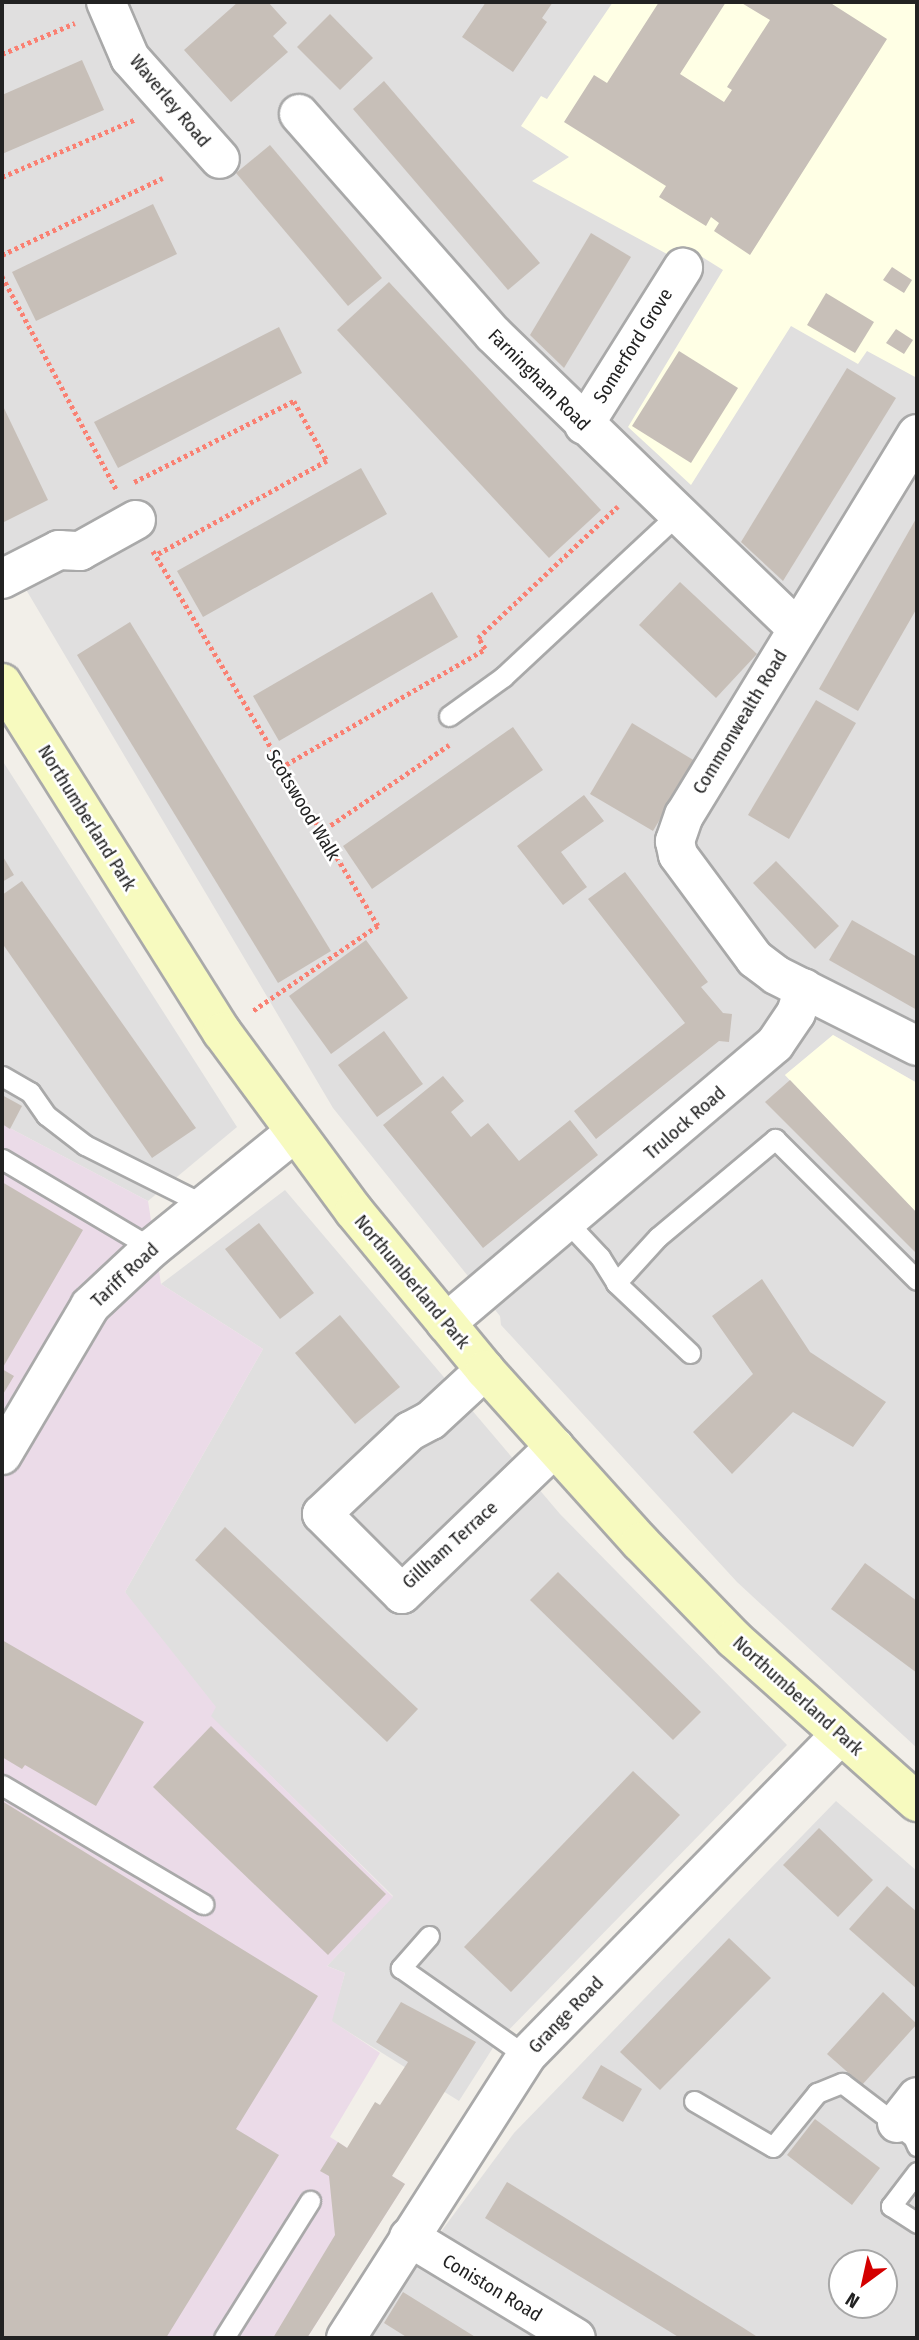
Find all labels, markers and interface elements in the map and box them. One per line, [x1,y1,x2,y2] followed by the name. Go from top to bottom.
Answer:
[125,50,215,152] street label: Waverley Road
[589,284,677,408] street label: Somerford Grove
[483,324,595,436] street label: Farningham Road
[688,646,792,798] street label: Commonwealth Road
[33,741,141,895] street label: Northumberland Park
[261,746,345,864] street label: Scotswood Walk
[640,1081,730,1165] street label: Trulock Road
[349,1210,475,1354] street label: Northumberland Park
[86,1238,164,1312] street label: Tariff Road
[398,1496,502,1594] street label: Gillham Terrace
[728,1631,868,1761] street label: Northumberland Park
[524,1972,608,2058] street label: Grange Road
[438,2249,546,2327] street label: Coniston Road
[828,2249,898,2319] north arrow
[841,2288,863,2313] text: N

